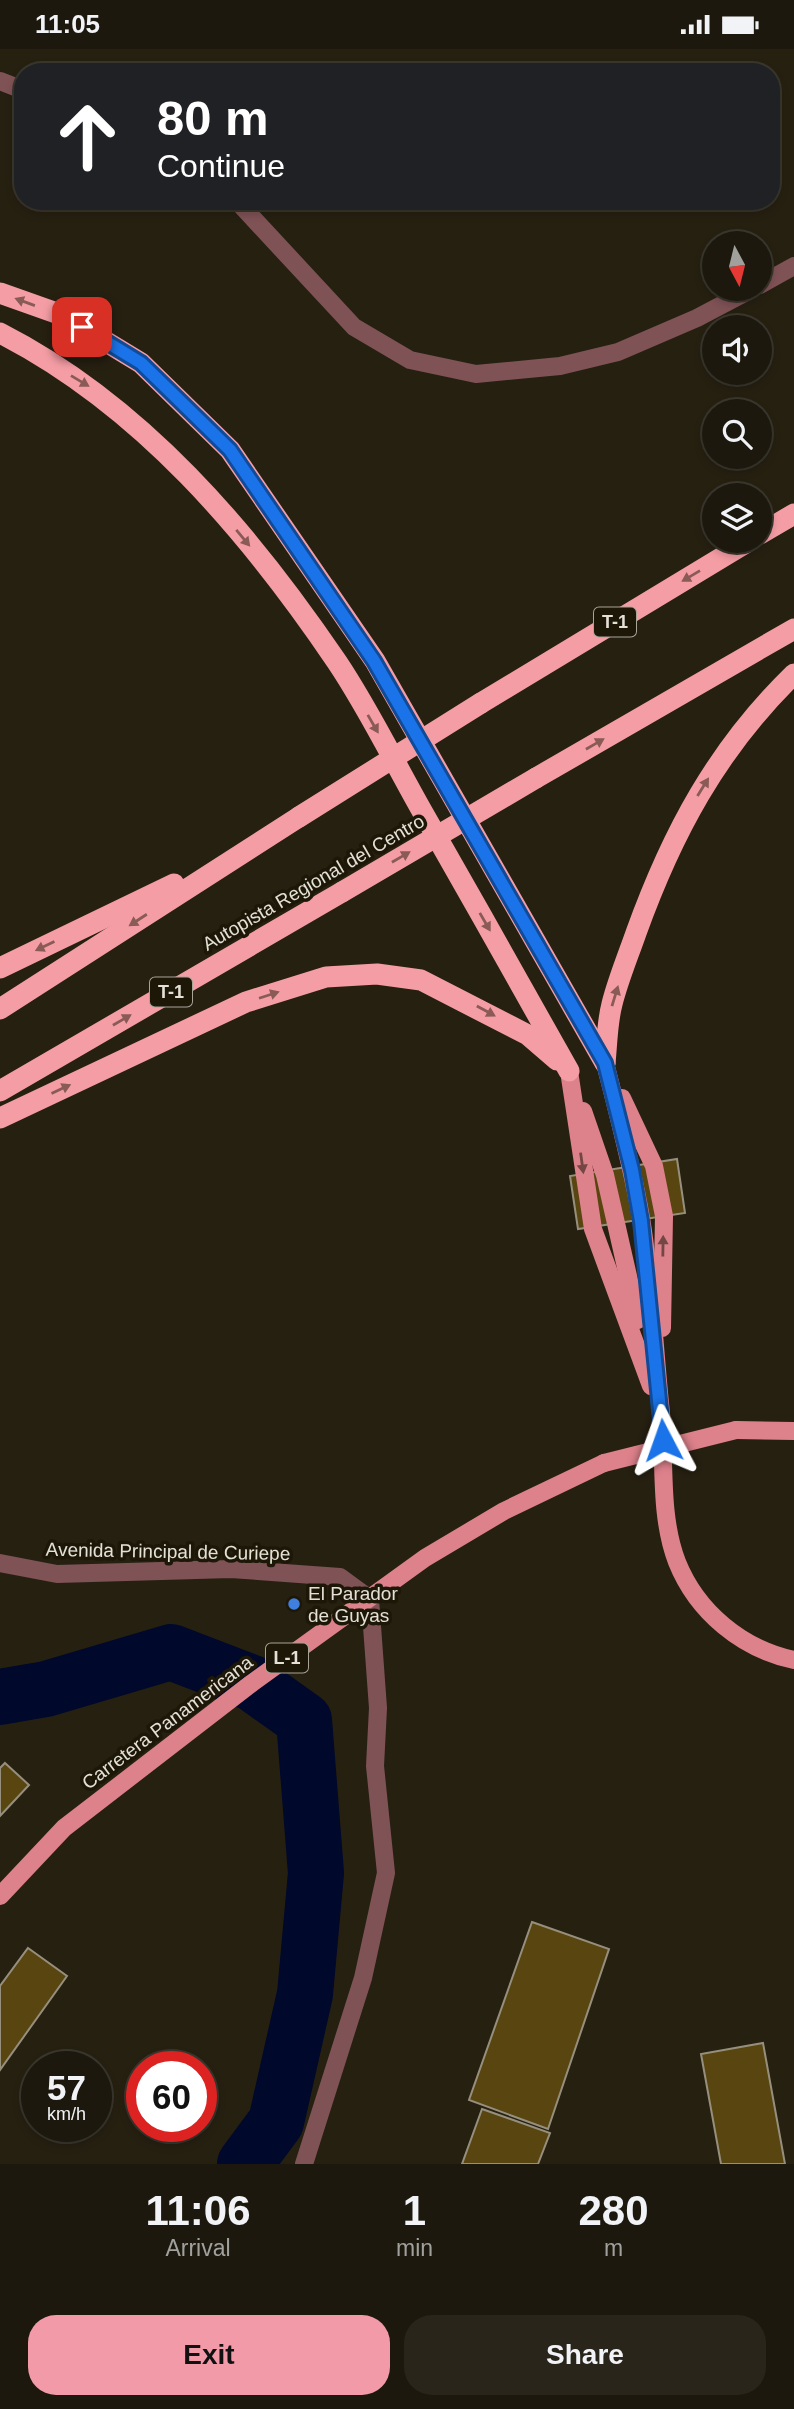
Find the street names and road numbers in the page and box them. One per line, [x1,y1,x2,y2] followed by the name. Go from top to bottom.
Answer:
[594,607,636,637] road number: T-1
[199,810,428,955] street label: Autopista Regional del Centro
[150,977,192,1007] road number: T-1
[45,1539,291,1564] street label: Avenida Principal de Curiepe
[266,1643,308,1673] road number: L-1
[78,1651,257,1793] street label: Carretera Panamericana

